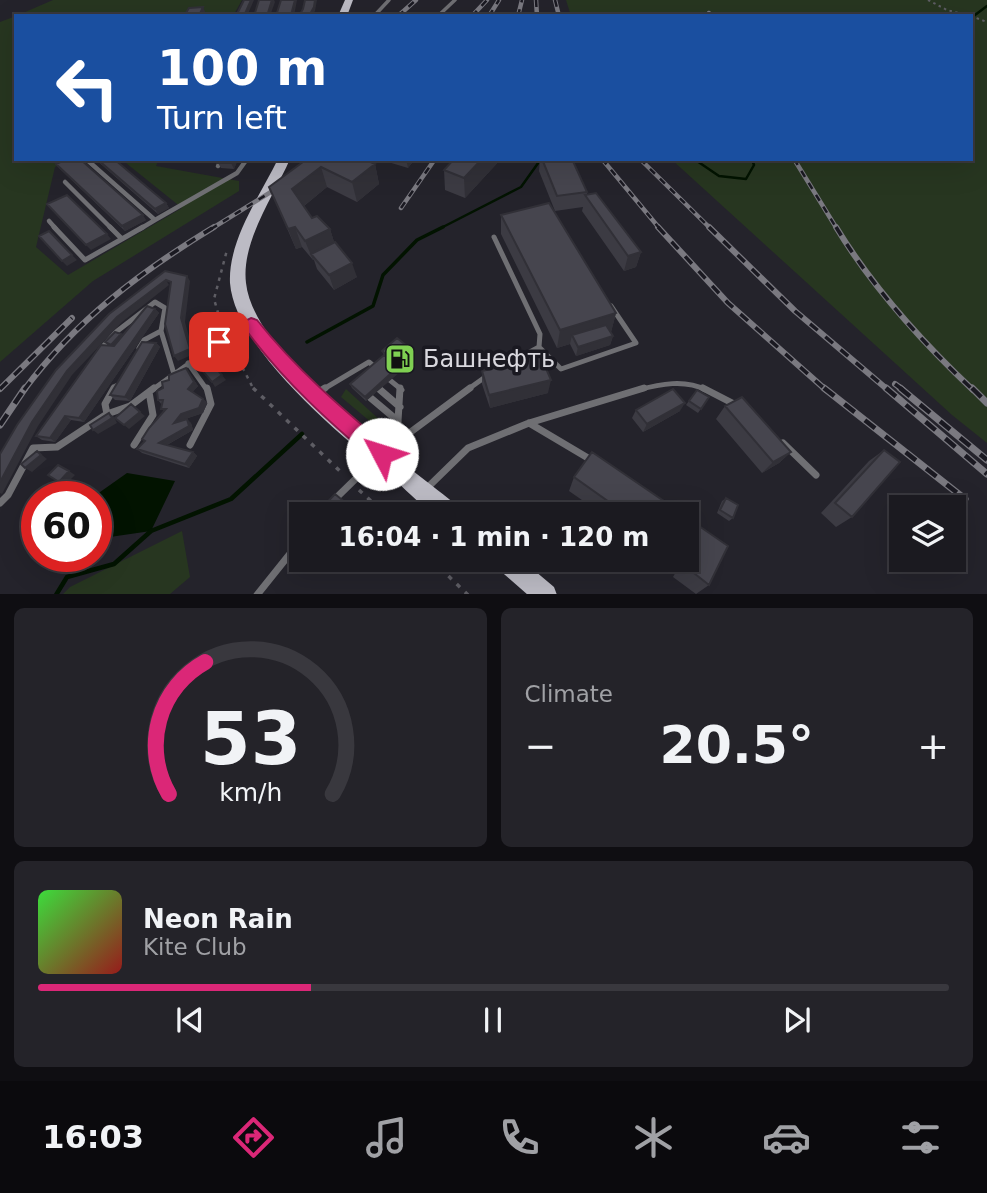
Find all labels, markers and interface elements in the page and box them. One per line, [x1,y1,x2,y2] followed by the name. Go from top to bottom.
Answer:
[157,40,327,97] text: 100 m
[42,42,133,133] icon: left
[157,99,287,137] text: Turn left
[189,312,249,372] pin
[200,323,238,361] icon: arrive
[383,342,417,376] fuel station icon: Башнефть
[423,345,555,373] place label: Башнефть
[345,417,419,491] position arrow
[21,481,112,572] speed limit sign: 60
[889,495,966,572] map controls
[889,495,966,572] button: layers
[339,522,649,552] text: 16:04 · 1 min · 120 m
[525,681,613,707] text: Climate
[200,696,301,781] text: 53
[660,715,814,775] text: 20.5°
[525,724,556,768] text: −
[917,724,949,768] text: +
[219,777,282,806] text: km/h
[143,904,293,934] text: Neon Rain
[143,934,247,960] text: Kite Club
[171,1001,209,1039] icon: previous
[474,1001,512,1039] icon: pause
[778,1001,816,1039] icon: next
[229,1113,278,1162] icon: directions
[362,1113,411,1162] icon: music
[495,1113,544,1162] icon: phone
[629,1113,678,1162] icon: climate
[762,1113,811,1162] icon: car
[896,1113,945,1162] icon: filters
[42,1118,144,1156] text: 16:03

